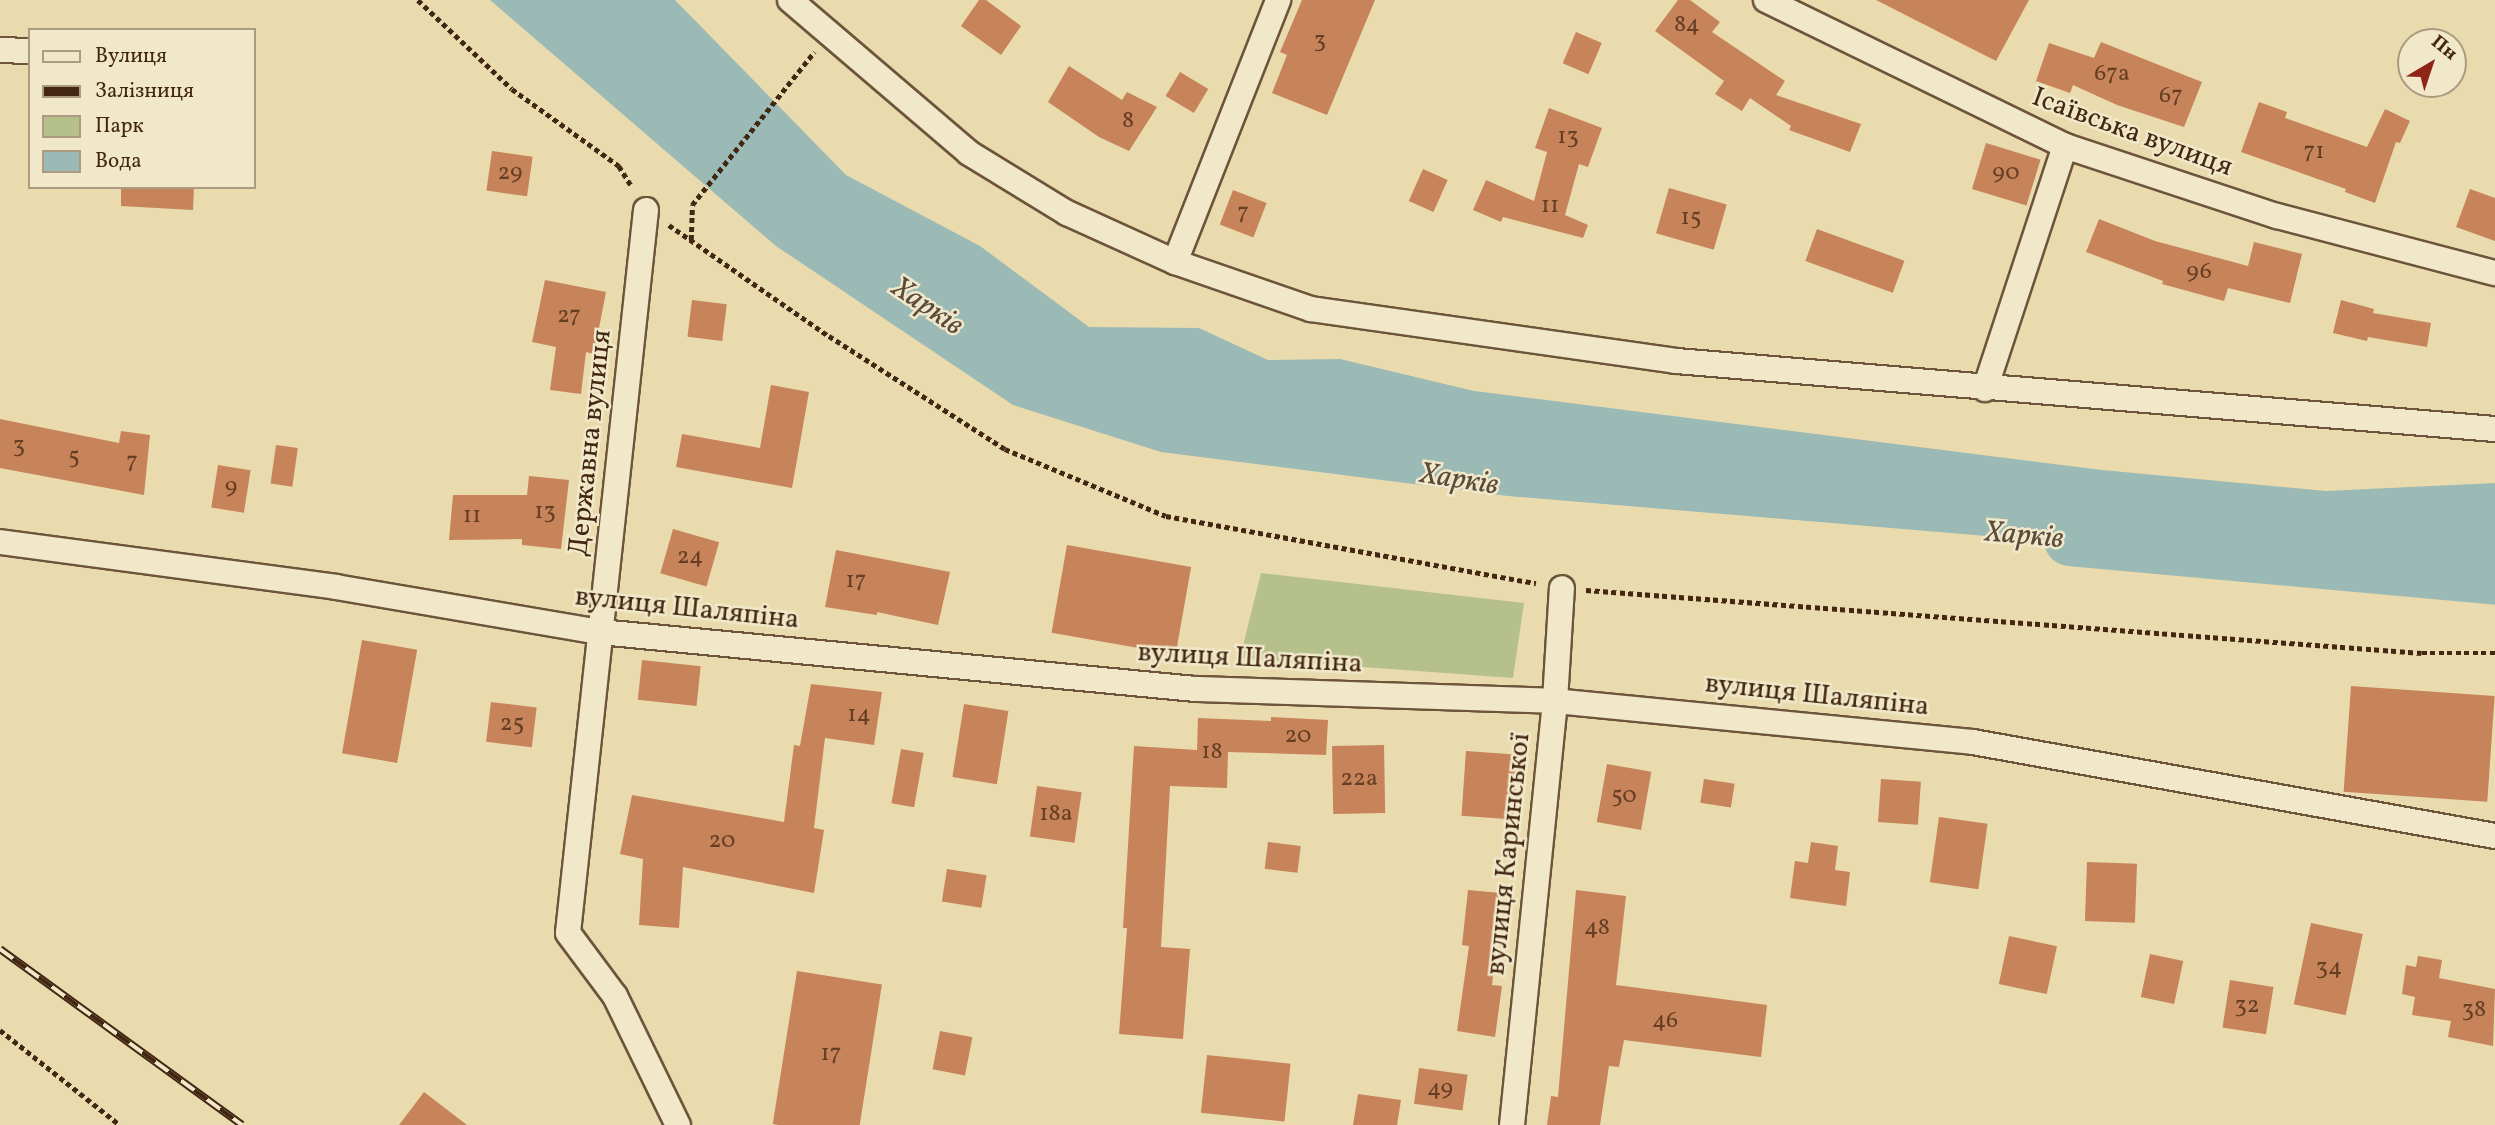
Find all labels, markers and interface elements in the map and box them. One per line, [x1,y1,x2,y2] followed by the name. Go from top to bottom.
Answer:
[1674,12,1700,40] house number: 84
[28,28,256,189] legend
[1314,28,1326,56] house number: 3
[2397,28,2467,98] north arrow
[2425,30,2463,67] text: Пн
[95,42,167,71] text: Вулиця
[2094,61,2130,89] house number: 67а
[95,77,194,106] text: Залізниця
[2027,81,2237,185] street label: Ісаївська вулиця
[2159,83,2183,111] house number: 67
[1122,108,1134,136] house number: 8
[95,112,144,141] text: Парк
[1557,124,1579,152] house number: 13
[2304,139,2324,167] house number: 71
[95,147,142,176] text: Вода
[497,160,523,188] house number: 29
[1992,160,2020,188] house number: 90
[1541,193,1559,221] house number: 11
[1237,200,1249,228] house number: 7
[1681,205,1701,233] house number: 15
[2186,259,2212,287] house number: 96
[884,270,970,344] water label: Харків
[557,303,581,331] house number: 27
[562,328,620,558] street label: Державна вулиця
[13,433,25,461] house number: 3
[68,444,80,472] house number: 5
[126,449,138,477] house number: 7
[1417,456,1501,504] water label: Харків
[225,474,237,502] house number: 9
[534,499,556,527] house number: 13
[463,503,481,531] house number: 11
[1983,515,2065,557] water label: Харків
[677,544,703,572] house number: 24
[846,568,866,596] house number: 17
[573,581,801,637] street label: вулиця Шаляпіна
[1137,636,1363,682] street label: вулиця Шаляпіна
[1703,668,1931,724] street label: вулиця Шаляпіна
[847,702,871,730] house number: 14
[500,711,524,739] house number: 25
[1284,723,1312,751] house number: 20
[1480,731,1538,977] street label: вулиця Каринської
[1201,739,1223,767] house number: 18
[1340,766,1378,794] house number: 22а
[1611,783,1637,811] house number: 50
[1039,801,1073,829] house number: 18а
[708,828,736,856] house number: 20
[1584,915,1610,943] house number: 48
[2316,955,2342,983] house number: 34
[2234,993,2260,1021] house number: 32
[2462,997,2486,1025] house number: 38
[1652,1008,1678,1036] house number: 46
[821,1041,841,1069] house number: 17
[1427,1076,1453,1104] house number: 49

